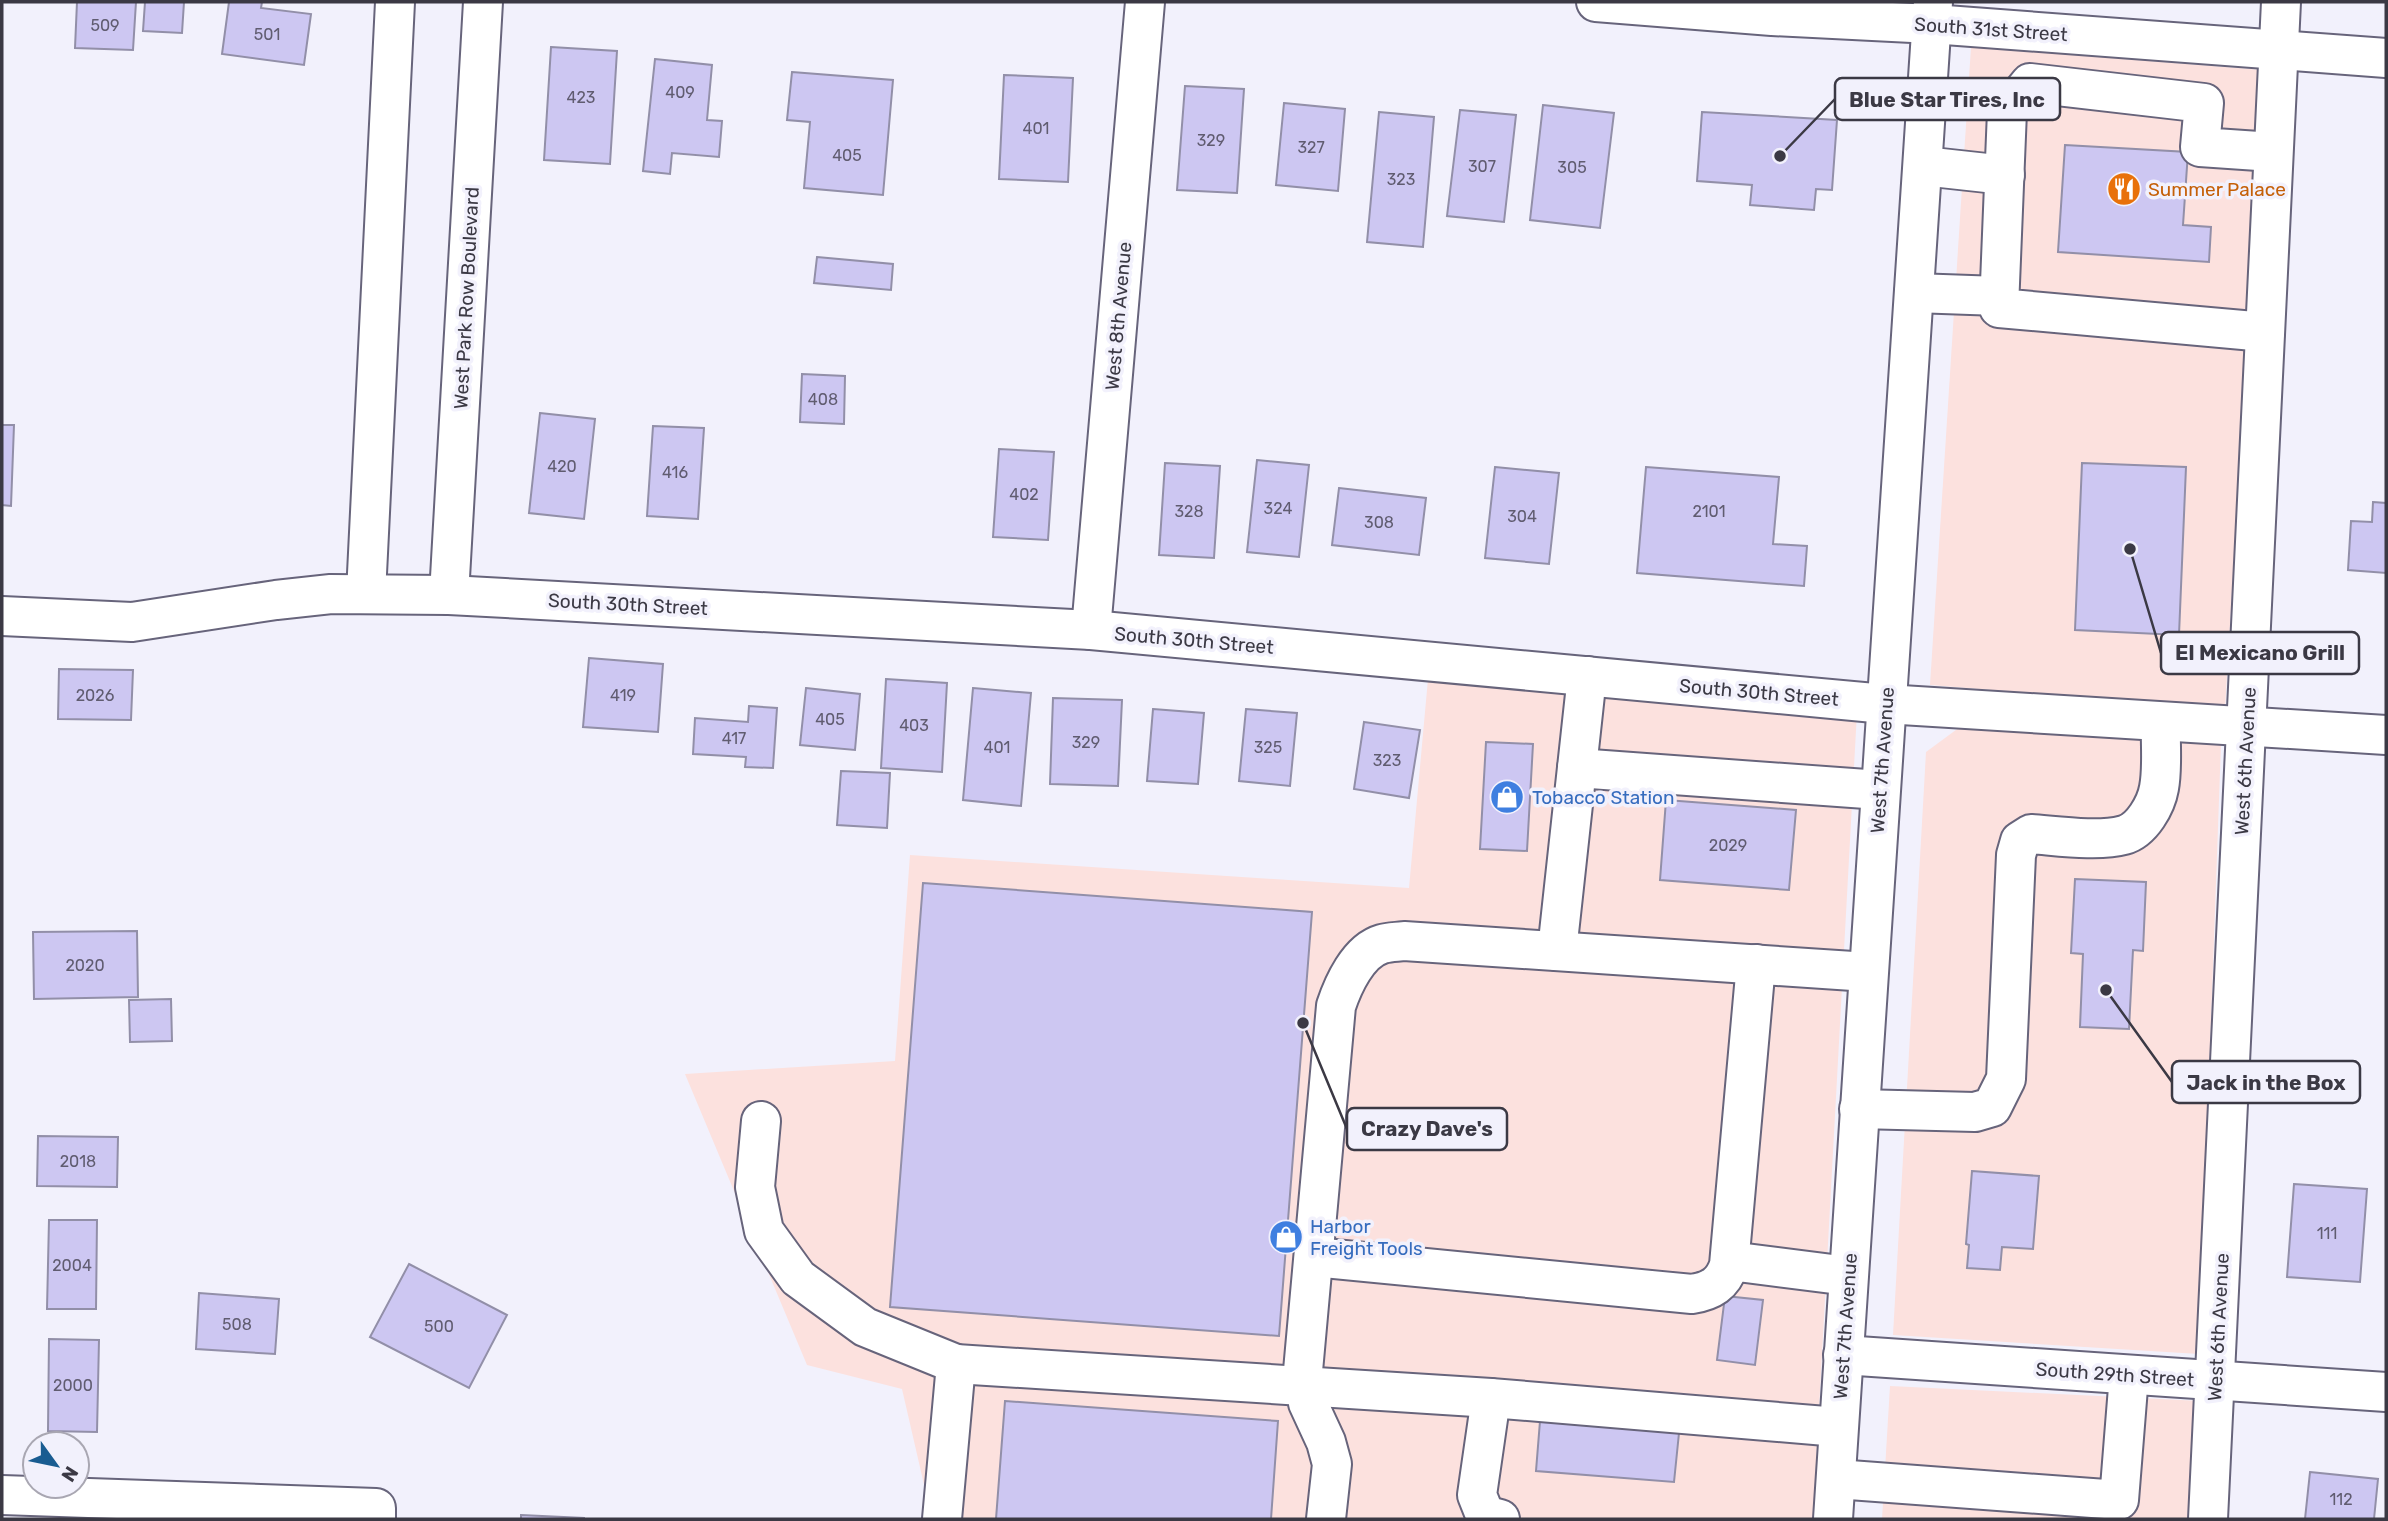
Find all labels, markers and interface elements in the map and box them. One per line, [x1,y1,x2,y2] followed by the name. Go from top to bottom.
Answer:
[1913,13,2069,46] street label: South 31st Street
[90,16,120,35] house number: 509
[254,25,280,44] house number: 501
[1835,78,2060,120] callout: Blue Star Tires, Inc
[665,83,695,102] house number: 409
[1849,87,2045,112] text: Blue Star Tires, Inc
[567,88,595,107] house number: 423
[1023,119,1049,138] house number: 401
[1197,131,1225,150] house number: 329
[1297,138,1325,157] house number: 327
[832,146,862,165] house number: 405
[1468,157,1496,176] house number: 307
[1557,158,1587,177] house number: 305
[1387,170,1415,189] house number: 323
[2105,170,2143,208] restaurant icon: Summer Palace
[2148,178,2286,201] place label: Summer Palace
[449,186,484,410] street label: West Park Row Boulevard
[1101,241,1136,391] street label: West 8th Avenue
[808,390,838,409] house number: 408
[547,457,577,476] house number: 420
[662,463,688,482] house number: 416
[1009,485,1039,504] house number: 402
[1264,499,1292,518] house number: 324
[1174,502,1204,521] house number: 328
[1692,502,1726,521] house number: 2101
[1507,507,1537,526] house number: 304
[1364,513,1394,532] house number: 308
[548,589,709,620] street label: South 30th Street
[1113,622,1275,659] street label: South 30th Street
[2161,632,2359,674] callout: El Mexicano Grill
[2175,640,2345,665] text: El Mexicano Grill
[1678,674,1840,711] street label: South 30th Street
[76,686,115,705] house number: 2026
[610,686,636,705] house number: 419
[1866,686,1899,834] street label: West 7th Avenue
[2230,686,2261,836] street label: West 6th Avenue
[815,710,845,729] house number: 405
[899,716,929,735] house number: 403
[722,729,746,748] house number: 417
[1072,733,1100,752] house number: 329
[984,738,1010,757] house number: 401
[1254,738,1282,757] house number: 325
[1373,751,1401,770] house number: 323
[1488,778,1526,816] shop icon: Tobacco Station
[1532,786,1675,809] place label: Tobacco Station
[1709,836,1747,855] house number: 2029
[65,956,105,975] house number: 2020
[2172,1061,2360,1103] callout: Jack in the Box
[2186,1070,2346,1095] text: Jack in the Box
[1347,1108,1507,1150] callout: Crazy Dave's
[1361,1116,1493,1141] text: Crazy Dave's
[60,1152,96,1171] house number: 2018
[1310,1215,1423,1260] place label: Harbor Freight Tools
[1267,1218,1305,1256] shop icon: Harbor Freight Tools
[2317,1224,2337,1243] house number: 111
[1829,1252,1862,1400] street label: West 7th Avenue
[2203,1252,2234,1402] street label: West 6th Avenue
[52,1256,92,1275] house number: 2004
[222,1315,252,1334] house number: 508
[424,1317,454,1336] house number: 500
[2035,1357,2196,1392] street label: South 29th Street
[53,1376,93,1395] house number: 2000
[21,1430,91,1500] north arrow
[56,1462,83,1486] text: N
[2329,1490,2353,1509] house number: 112

